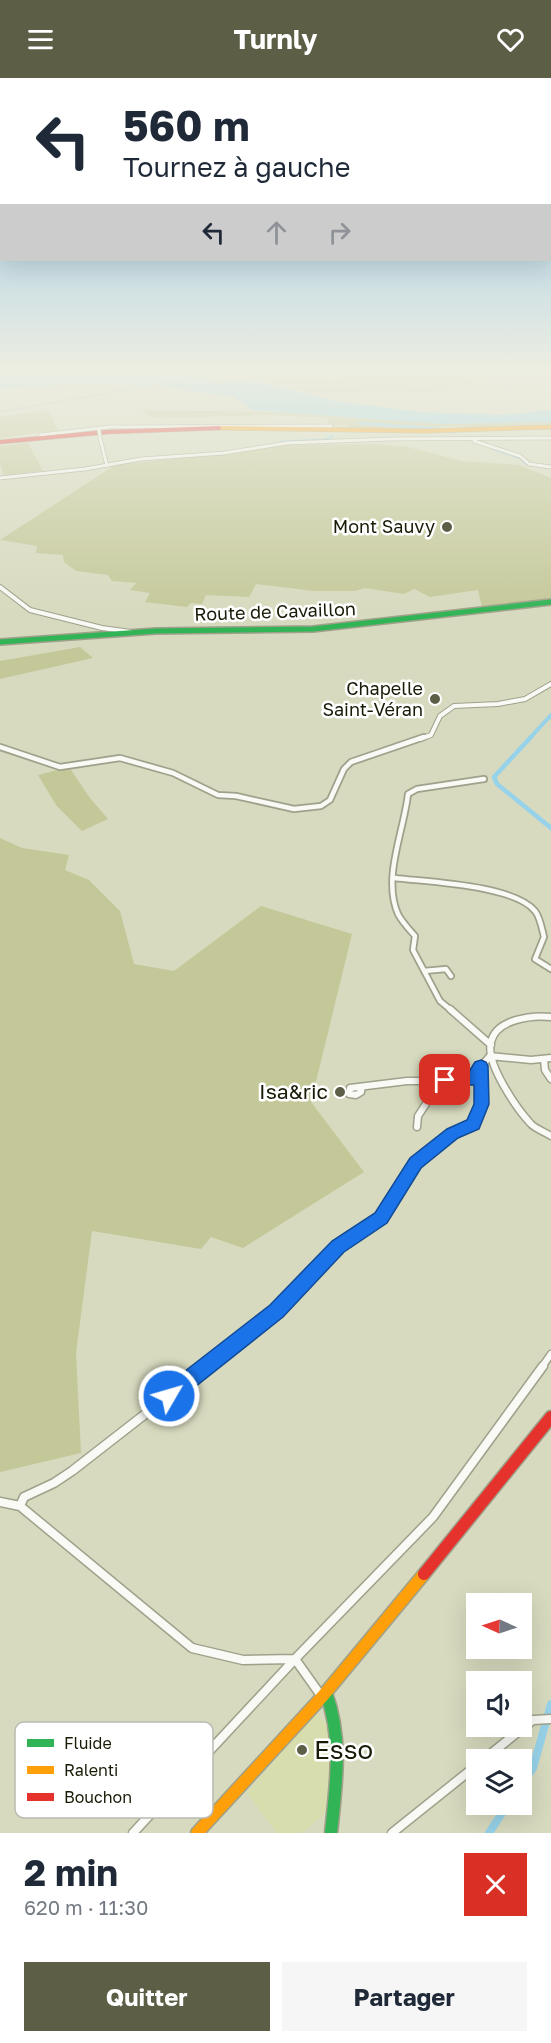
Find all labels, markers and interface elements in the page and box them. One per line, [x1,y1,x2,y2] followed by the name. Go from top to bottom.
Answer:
[24,23,57,56] icon: menu
[233,23,318,55] text: Turnly
[494,23,527,56] icon: heart
[123,100,250,150] text: 560 m
[24,102,102,180] icon: left
[123,151,350,183] text: Tournez à gauche
[197,216,230,249] icon: left
[260,216,293,249] icon: ahead
[323,216,356,249] icon: right
[333,515,435,537] place label: Mont Sauvy
[440,520,454,534] marker: Mont Sauvy
[194,597,356,625] street label: Route de Cavaillon
[322,677,423,720] place label: Chapelle Saint-Véran
[428,692,442,706] marker: Chapelle Saint-Véran
[419,1054,470,1105] pin
[428,1063,461,1096] icon: arrive
[259,1078,328,1104] place label: Isa&ric
[333,1085,347,1099] marker: Isa&ric
[137,1364,201,1428] position arrow
[466,1593,532,1659] north arrow
[466,1593,532,1815] map controls
[466,1671,532,1737] button: sound
[15,1722,213,1818] legend
[64,1733,112,1753] text: Fluide
[314,1734,373,1765] place label: Esso
[295,1743,309,1757] marker: Esso
[466,1749,532,1815] button: layers
[64,1760,118,1780] text: Ralenti
[64,1787,132,1807] text: Bouchon
[24,1851,118,1894] text: 2 min
[464,1853,527,1916] button: close
[24,1895,148,1919] text: 620 m · 11:30
[24,1962,270,2031] button: Quitter
[282,1962,527,2031] button: Partager

